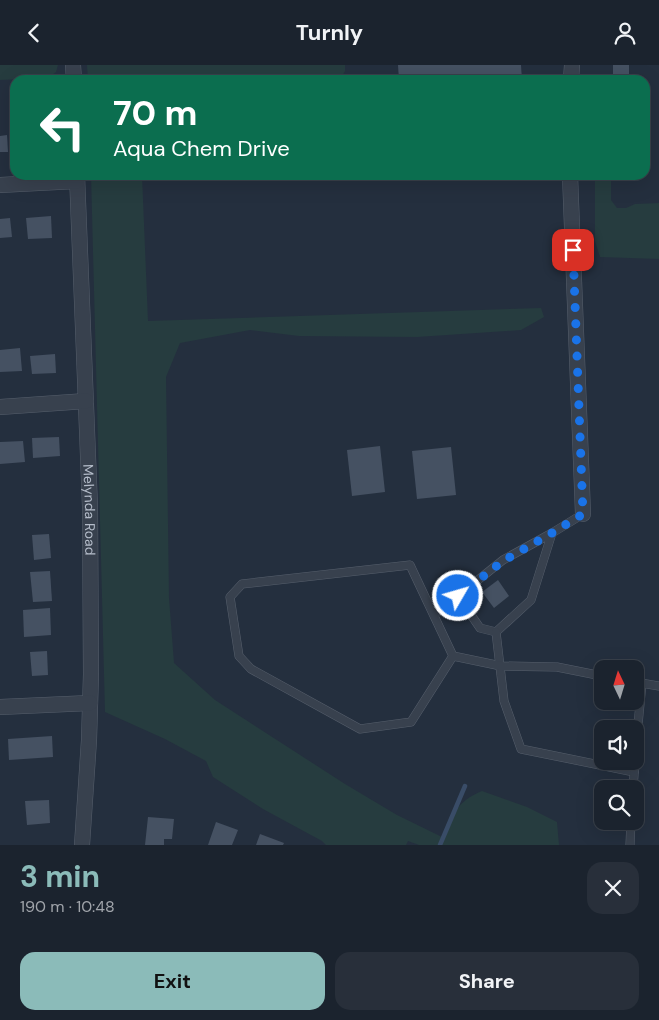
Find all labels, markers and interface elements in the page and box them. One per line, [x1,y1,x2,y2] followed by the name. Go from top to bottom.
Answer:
[296,18,363,47] text: Turnly
[20,19,48,47] icon: back
[611,19,639,47] icon: person
[113,90,197,136] text: 70 m
[30,95,95,160] icon: left
[113,134,290,163] text: Aqua Chem Drive
[552,229,594,271] pin
[559,236,587,264] icon: arrive
[79,464,99,556] street label: Melynda Road
[431,569,483,621] position arrow
[594,660,644,710] north arrow
[594,660,644,830] map controls
[594,720,644,770] button: sound
[594,780,644,830] button: search
[20,857,100,896] text: 3 min
[587,862,639,914] button: close
[20,896,115,917] text: 190 m · 10:48
[20,952,325,1010] button: Exit
[335,952,639,1010] button: Share

